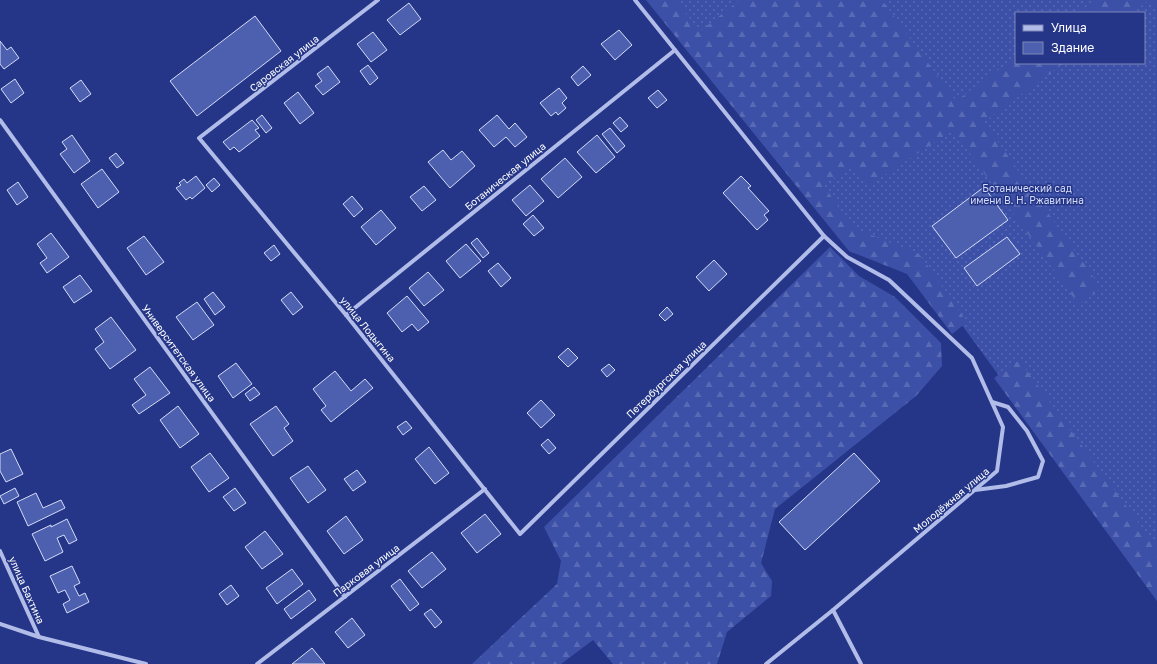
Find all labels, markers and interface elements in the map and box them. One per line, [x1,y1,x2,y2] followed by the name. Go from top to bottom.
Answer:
[1015,12,1145,64] legend
[1051,20,1087,35] text: Улица
[247,32,321,94] street label: Саровская улица
[1051,40,1094,55] text: Здание
[462,140,548,212] street label: Ботаническая улица
[970,182,1084,206] park label: Ботанический сад имени В. Н. Ржавитина
[338,294,398,364] street label: улица Лодыгина
[140,302,218,404] street label: Университетская улица
[624,338,708,420] street label: Петербургская улица
[911,465,991,535] street label: Молодёжная улица
[331,541,401,599] street label: Парковая улица
[7,555,47,625] street label: улица Бахтина

